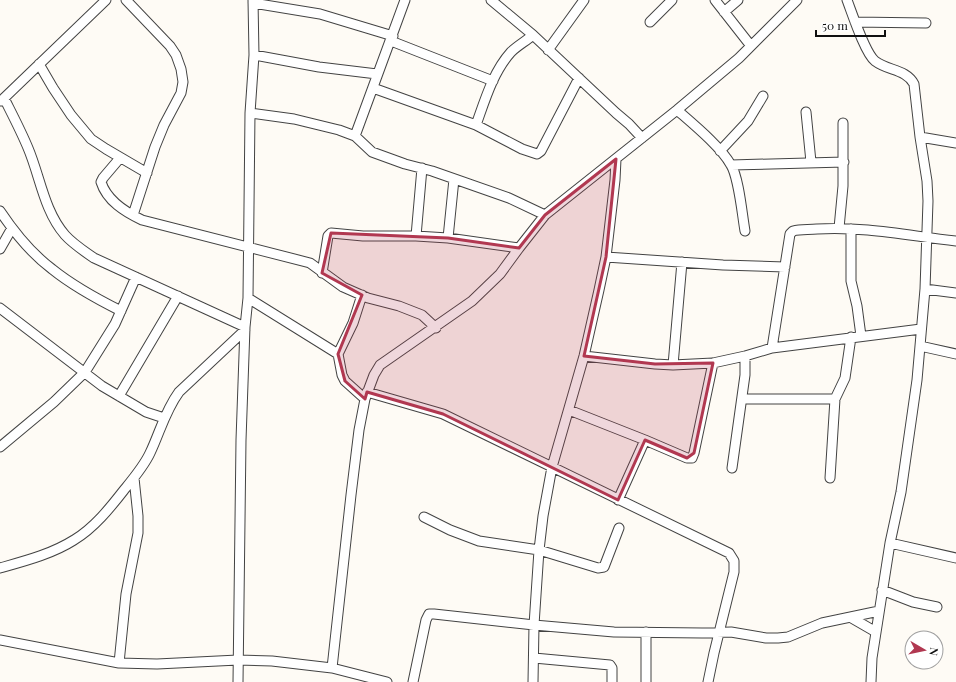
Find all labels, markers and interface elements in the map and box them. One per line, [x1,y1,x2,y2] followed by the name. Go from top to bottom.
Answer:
[816,12,885,38] scale bar
[822,17,848,33] text: 50 m
[904,630,944,670] north arrow
[926,647,942,657] text: N

